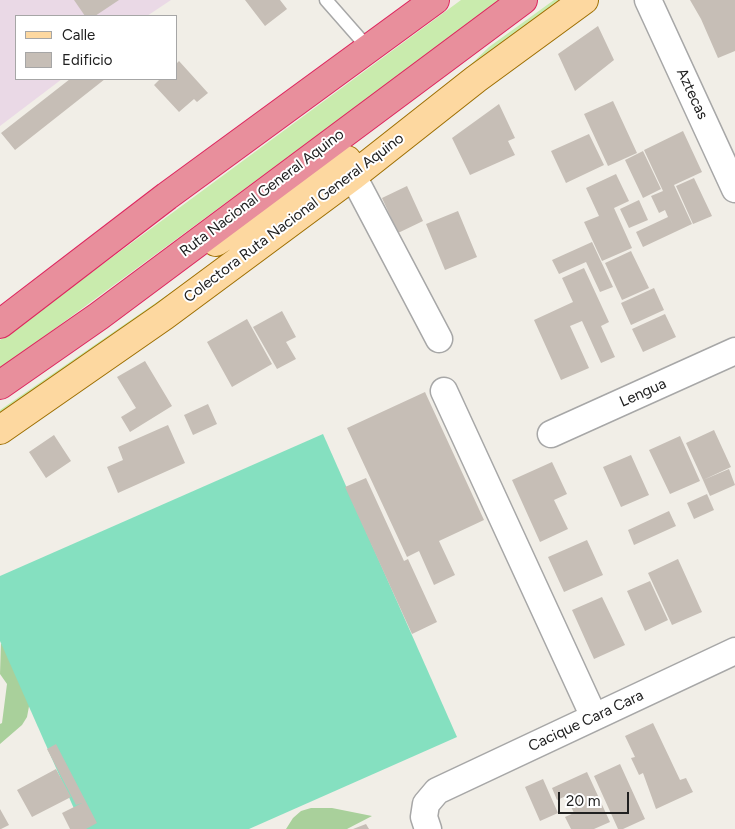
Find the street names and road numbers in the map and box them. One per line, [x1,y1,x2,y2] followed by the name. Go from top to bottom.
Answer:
[672,66,712,122] street label: Aztecas
[176,125,348,261] street label: Ruta Nacional General Aquino
[180,129,408,307] street label: Colectora Ruta Nacional General Aquino
[617,375,669,411] street label: Lengua
[526,686,646,756] street label: Cacique Cara Cara

